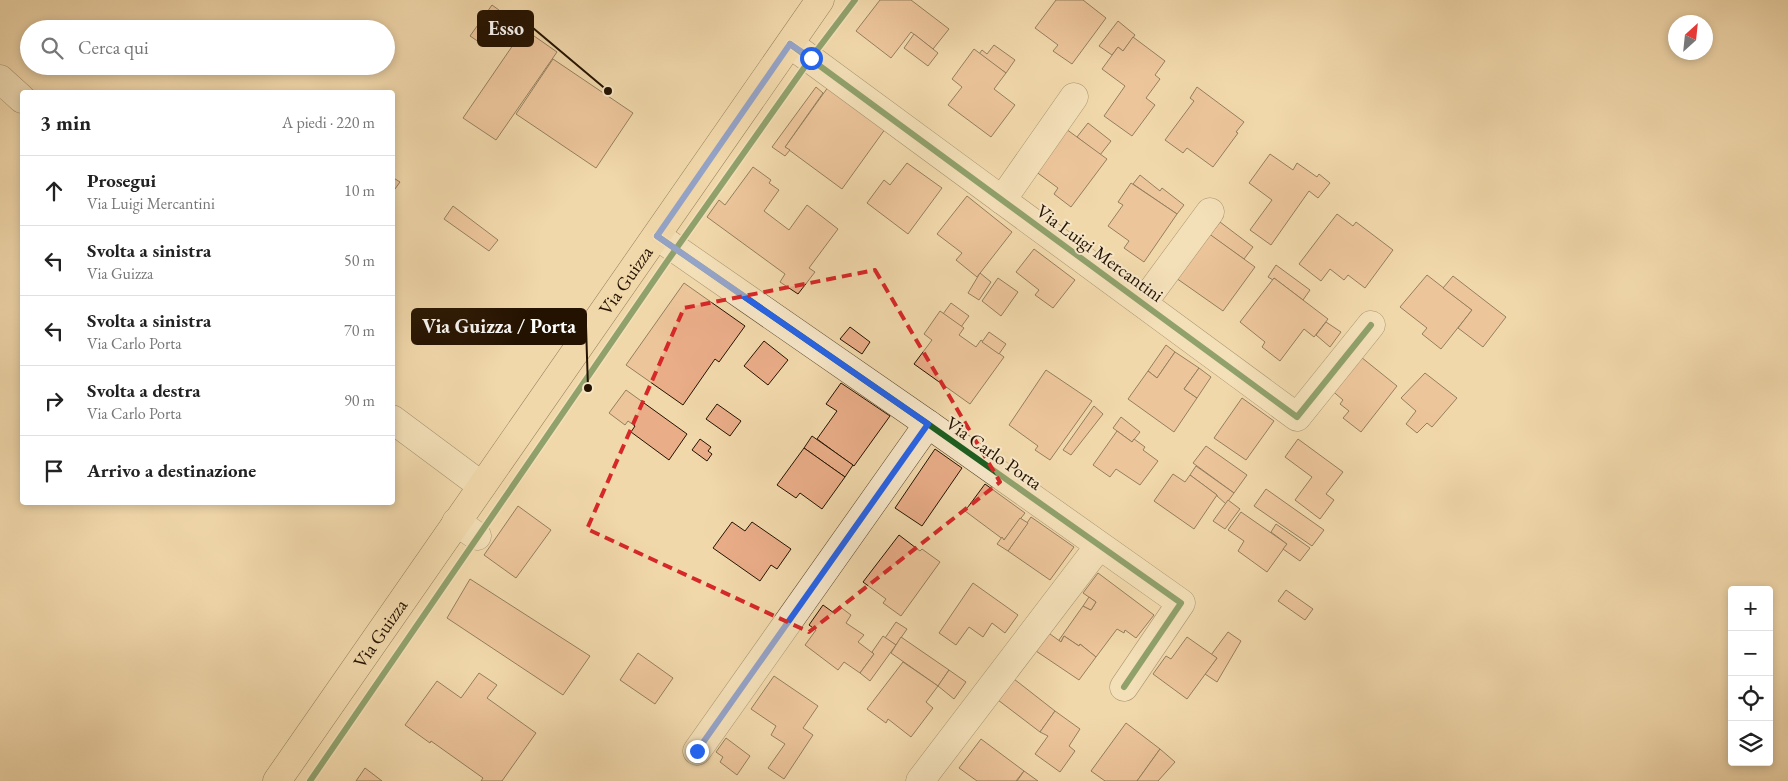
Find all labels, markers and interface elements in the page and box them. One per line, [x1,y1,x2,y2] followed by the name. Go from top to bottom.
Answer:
[478,11,533,46] callout: Esso
[488,15,524,41] text: Esso
[1668,15,1713,60] north arrow
[20,20,395,75] search box
[38,34,66,62] icon: search
[78,35,149,60] text: Cerca qui
[800,47,823,70] route start
[40,109,91,136] text: 3 min
[282,112,375,133] text: A piedi · 220 m
[87,168,156,193] text: Prosegui
[40,177,68,205] icon: ahead
[344,180,375,201] text: 10 m
[87,193,215,214] text: Via Luigi Mercantini
[1031,198,1169,308] street label: Via Luigi Mercantini
[87,238,211,263] text: Svolta a sinistra
[592,240,658,320] street label: Via Guizza
[40,247,68,275] icon: left
[344,250,375,271] text: 50 m
[87,263,153,284] text: Via Guizza
[87,308,211,333] text: Svolta a sinistra
[412,309,586,344] callout: Via Guizza / Porta
[422,313,576,339] text: Via Guizza / Porta
[40,317,68,345] icon: left
[344,320,375,341] text: 70 m
[87,333,182,354] text: Via Carlo Porta
[87,378,201,403] text: Svolta a destra
[40,387,68,415] icon: right
[344,390,375,411] text: 90 m
[87,403,182,424] text: Via Carlo Porta
[941,411,1048,496] street label: Via Carlo Porta
[40,457,68,485] icon: arrive
[87,458,256,483] text: Arrivo a destinazione
[1728,586,1773,766] map controls
[1728,586,1773,631] button: +
[347,593,413,673] street label: Via Guizza
[1728,631,1773,676] button: −
[1728,676,1773,721] button: locate
[1728,721,1773,766] button: layers
[686,740,709,763] route end

